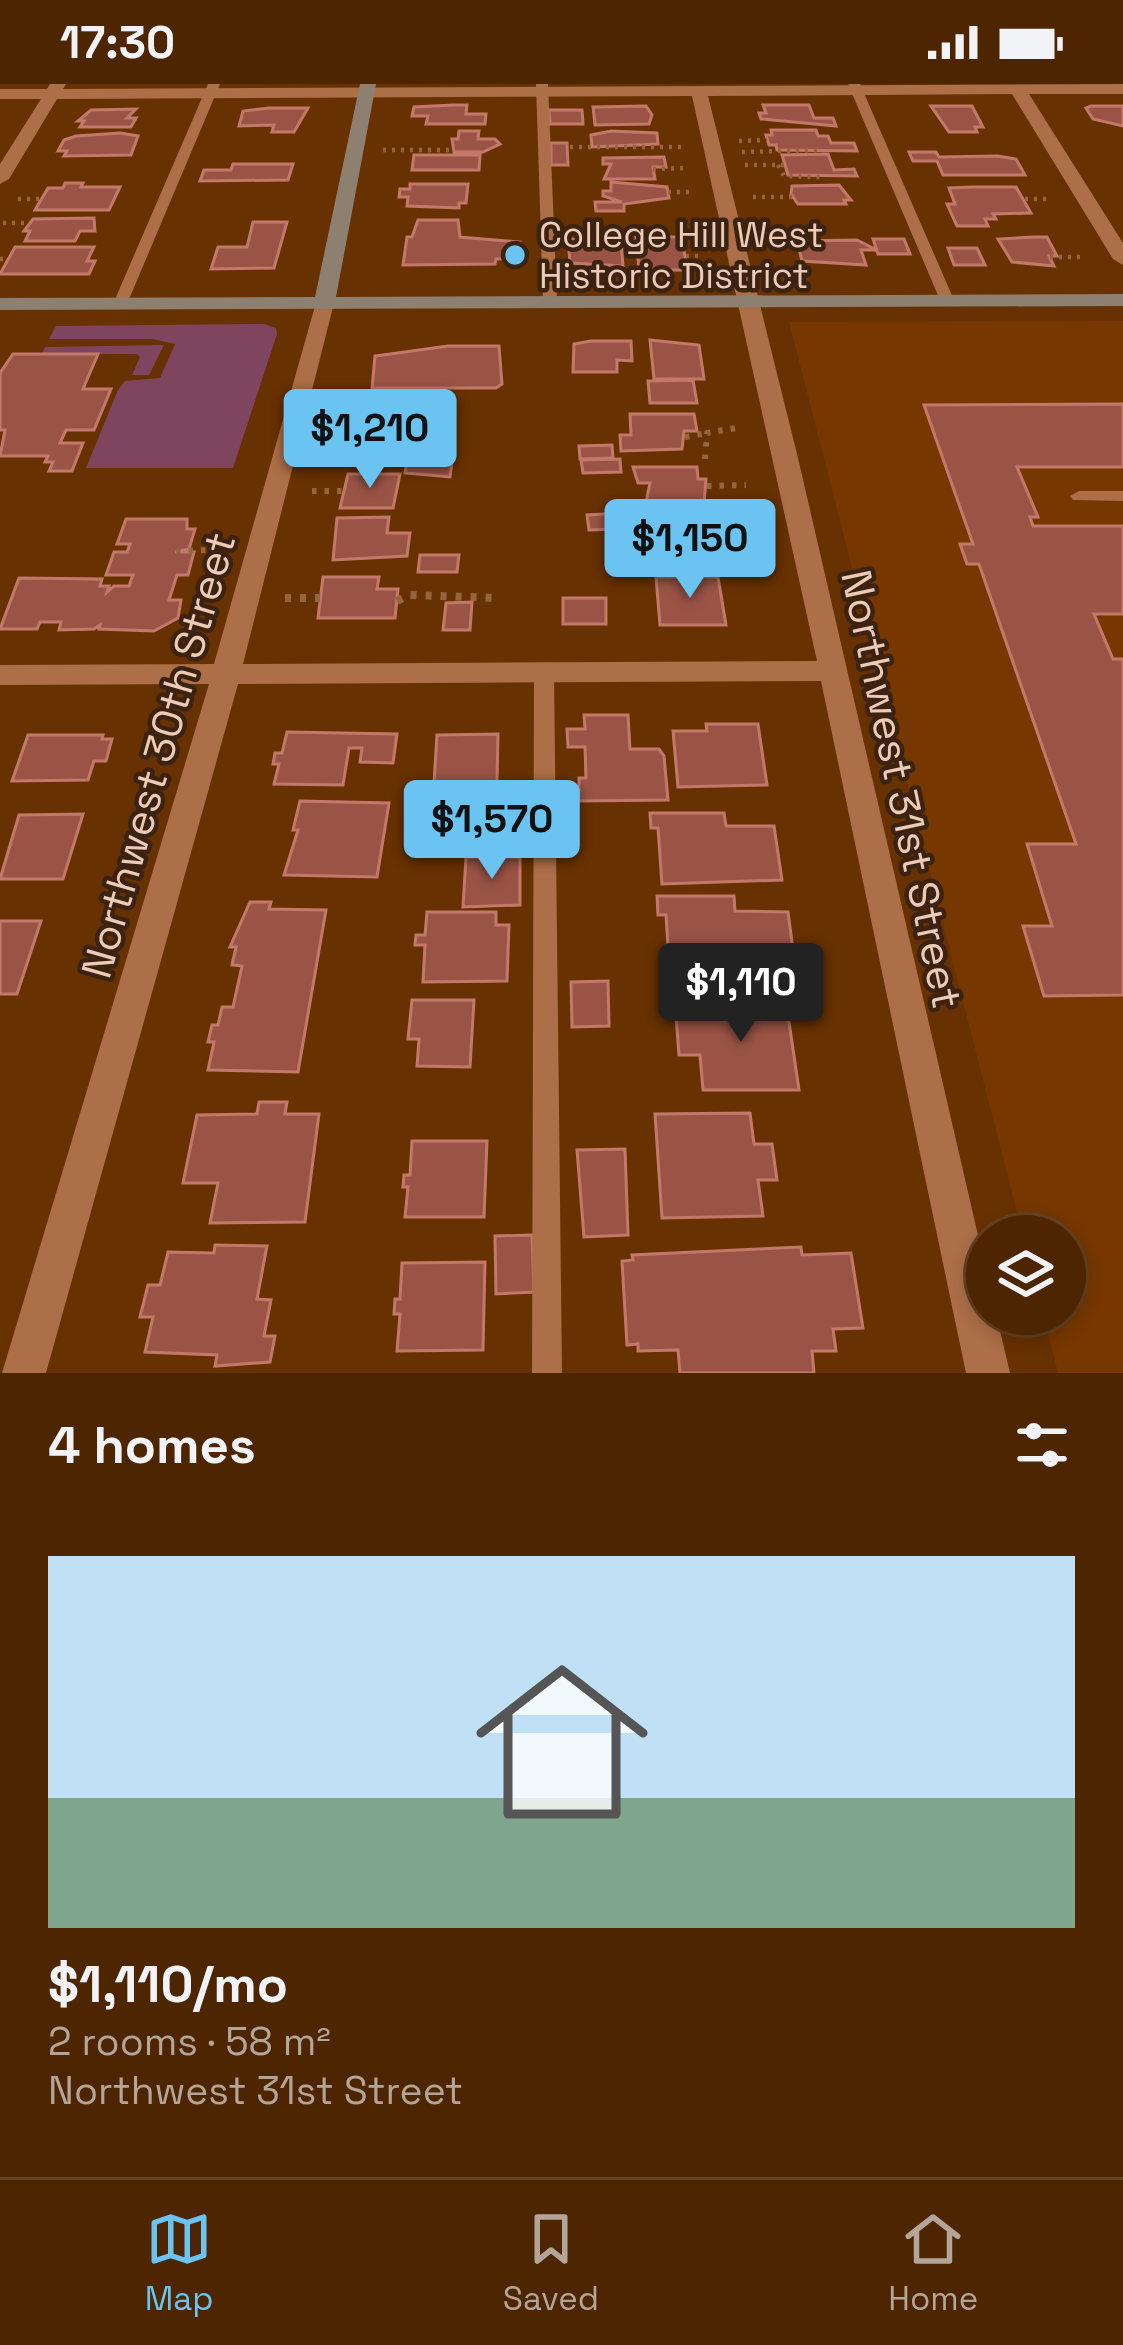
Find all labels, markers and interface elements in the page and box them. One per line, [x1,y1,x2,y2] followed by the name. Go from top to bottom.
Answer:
[60,14,175,71] text: 17:30
[539,212,824,299] place label: College Hill West Historic District
[502,242,528,268] marker: College Hill West Historic District
[272,389,468,491] pin: $1,210
[311,403,429,452] text: $1,210
[592,499,788,601] pin: $1,150
[631,513,749,562] text: $1,150
[69,526,247,984] street label: Northwest 30th Street
[829,565,974,1013] street label: Northwest 31st Street
[394,780,590,882] pin: $1,570
[431,794,553,843] text: $1,570
[643,943,839,1045] pin: $1,110
[685,957,797,1006] text: $1,110
[966,1215,1086,1335] map controls
[966,1215,1086,1335] button: layers
[1009,1412,1075,1478] icon: filters
[48,1413,256,1478] text: 4 homes
[454,1634,670,1850] icon: home
[48,1952,288,2017] text: $1,110/mo
[48,2017,331,2066] text: 2 rooms · 58 m²
[48,2066,463,2115] text: Northwest 31st Street
[145,2206,213,2320] tab: Map
[503,2206,599,2320] tab: Saved
[888,2206,978,2320] tab: Home

